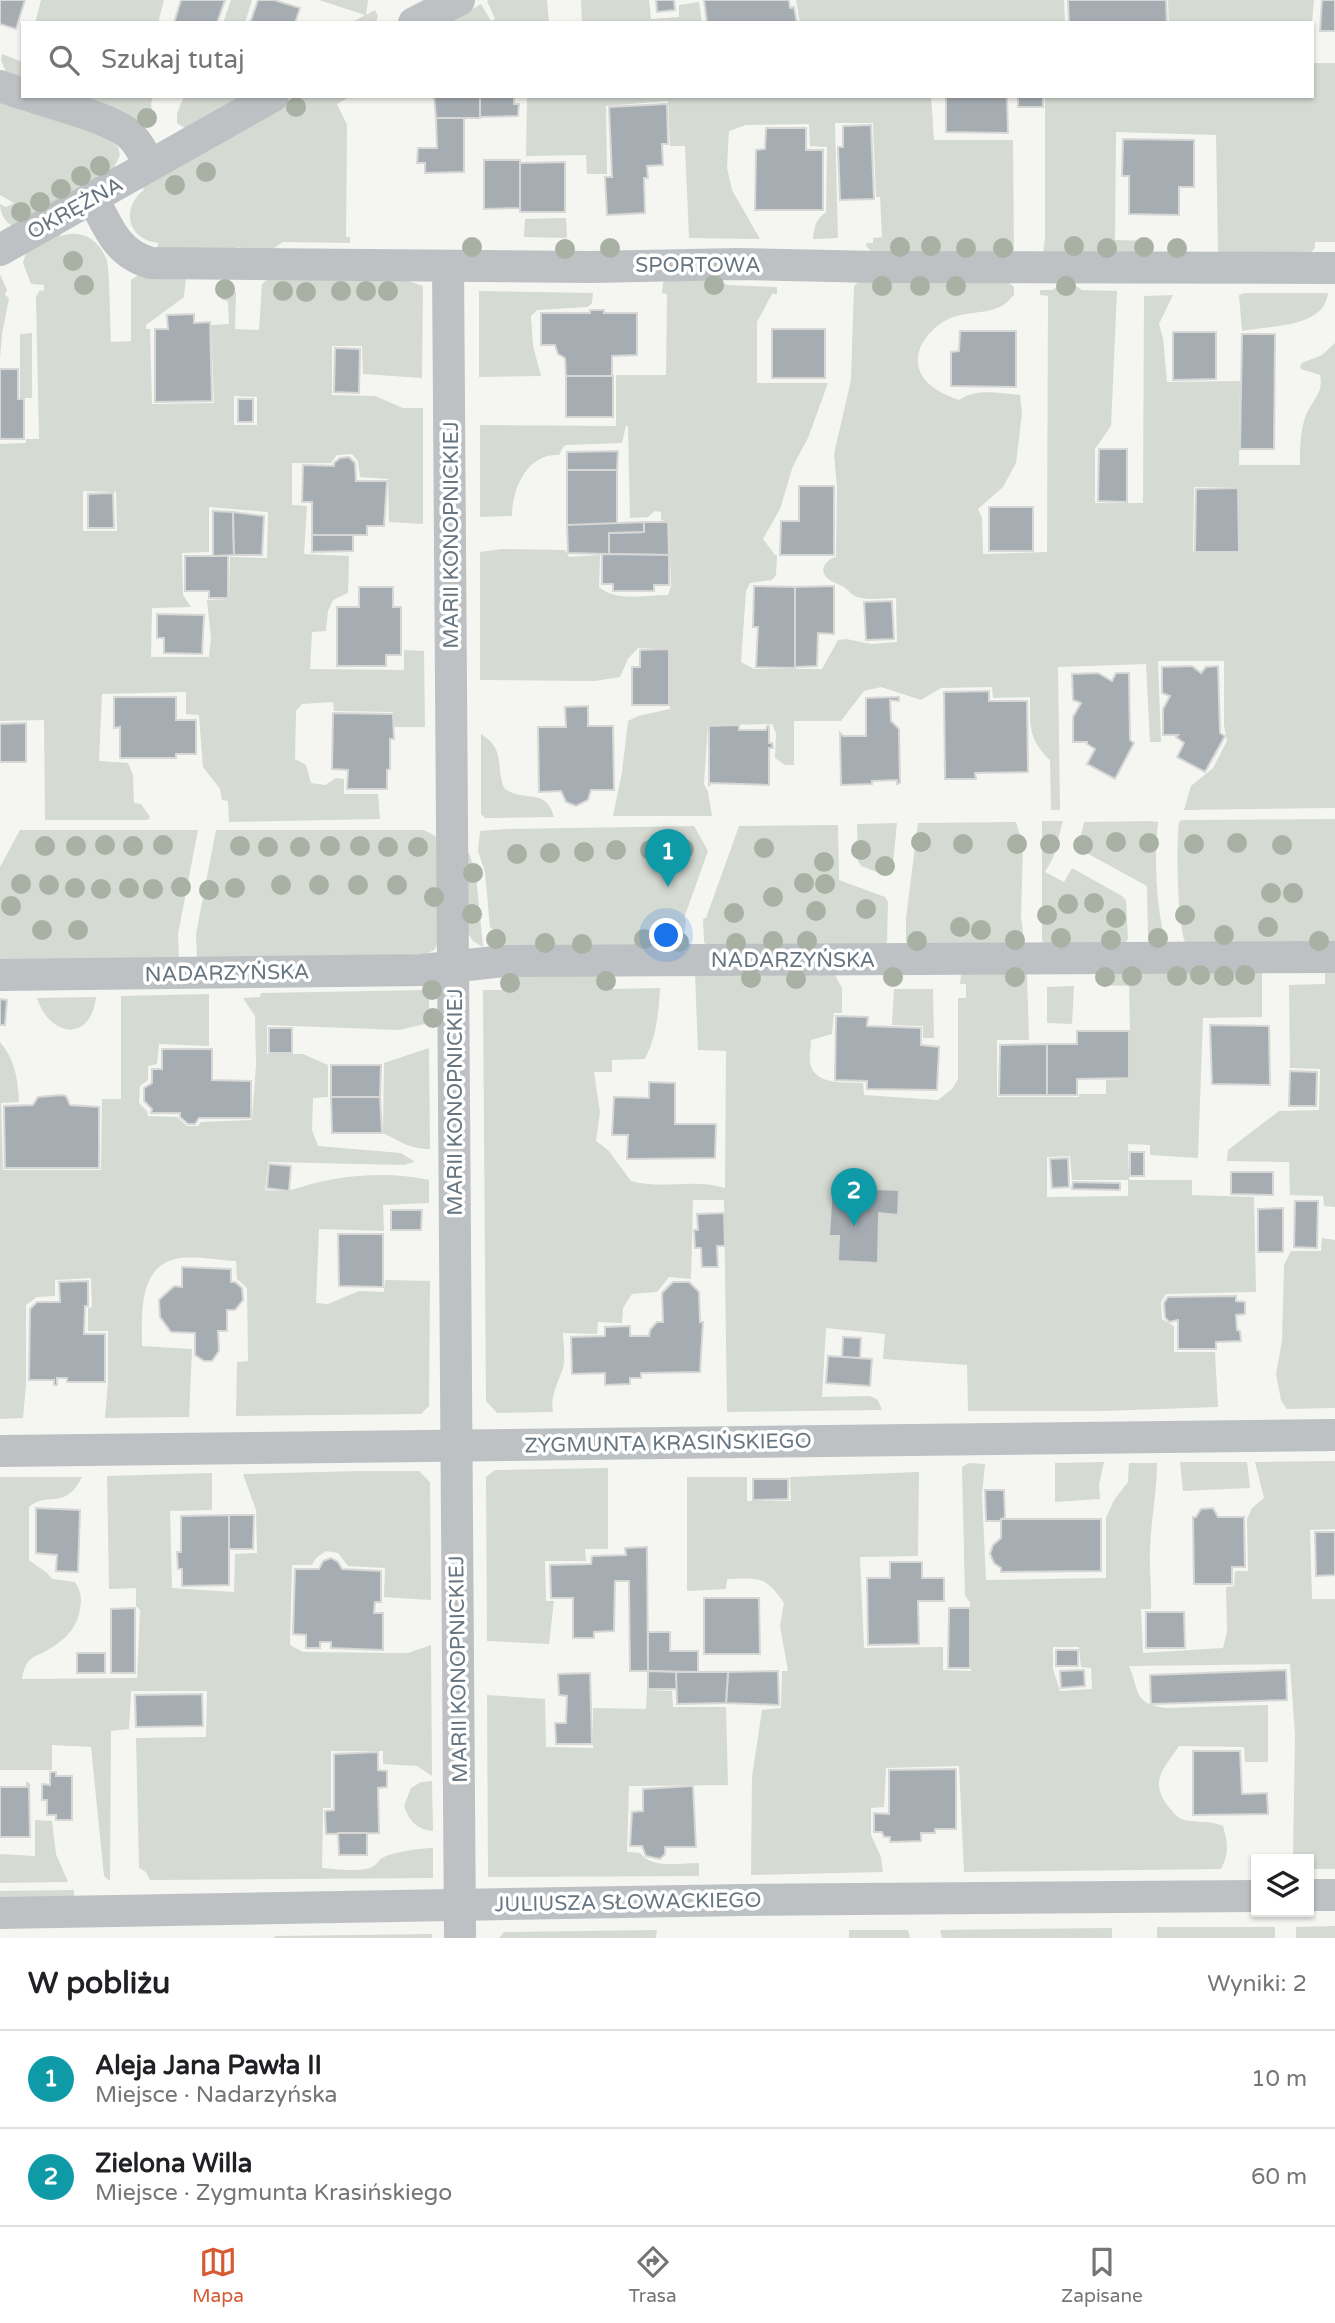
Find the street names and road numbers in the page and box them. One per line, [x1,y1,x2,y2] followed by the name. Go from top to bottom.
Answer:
[23,172,127,245] street label: OKRĘŻNA
[635,253,761,278] street label: SPORTOWA
[439,421,464,649] street label: MARII KONOPNICKIEJ
[711,948,875,973] street label: NADARZYŃSKA
[145,960,309,987] street label: NADARZYŃSKA
[443,988,468,1216] street label: MARII KONOPNICKIEJ
[524,1428,812,1459] street label: ZYGMUNTA KRASIŃSKIEGO
[444,1555,473,1783] street label: MARII KONOPNICKIEJ
[494,1888,762,1917] street label: JULIUSZA SŁOWACKIEGO

